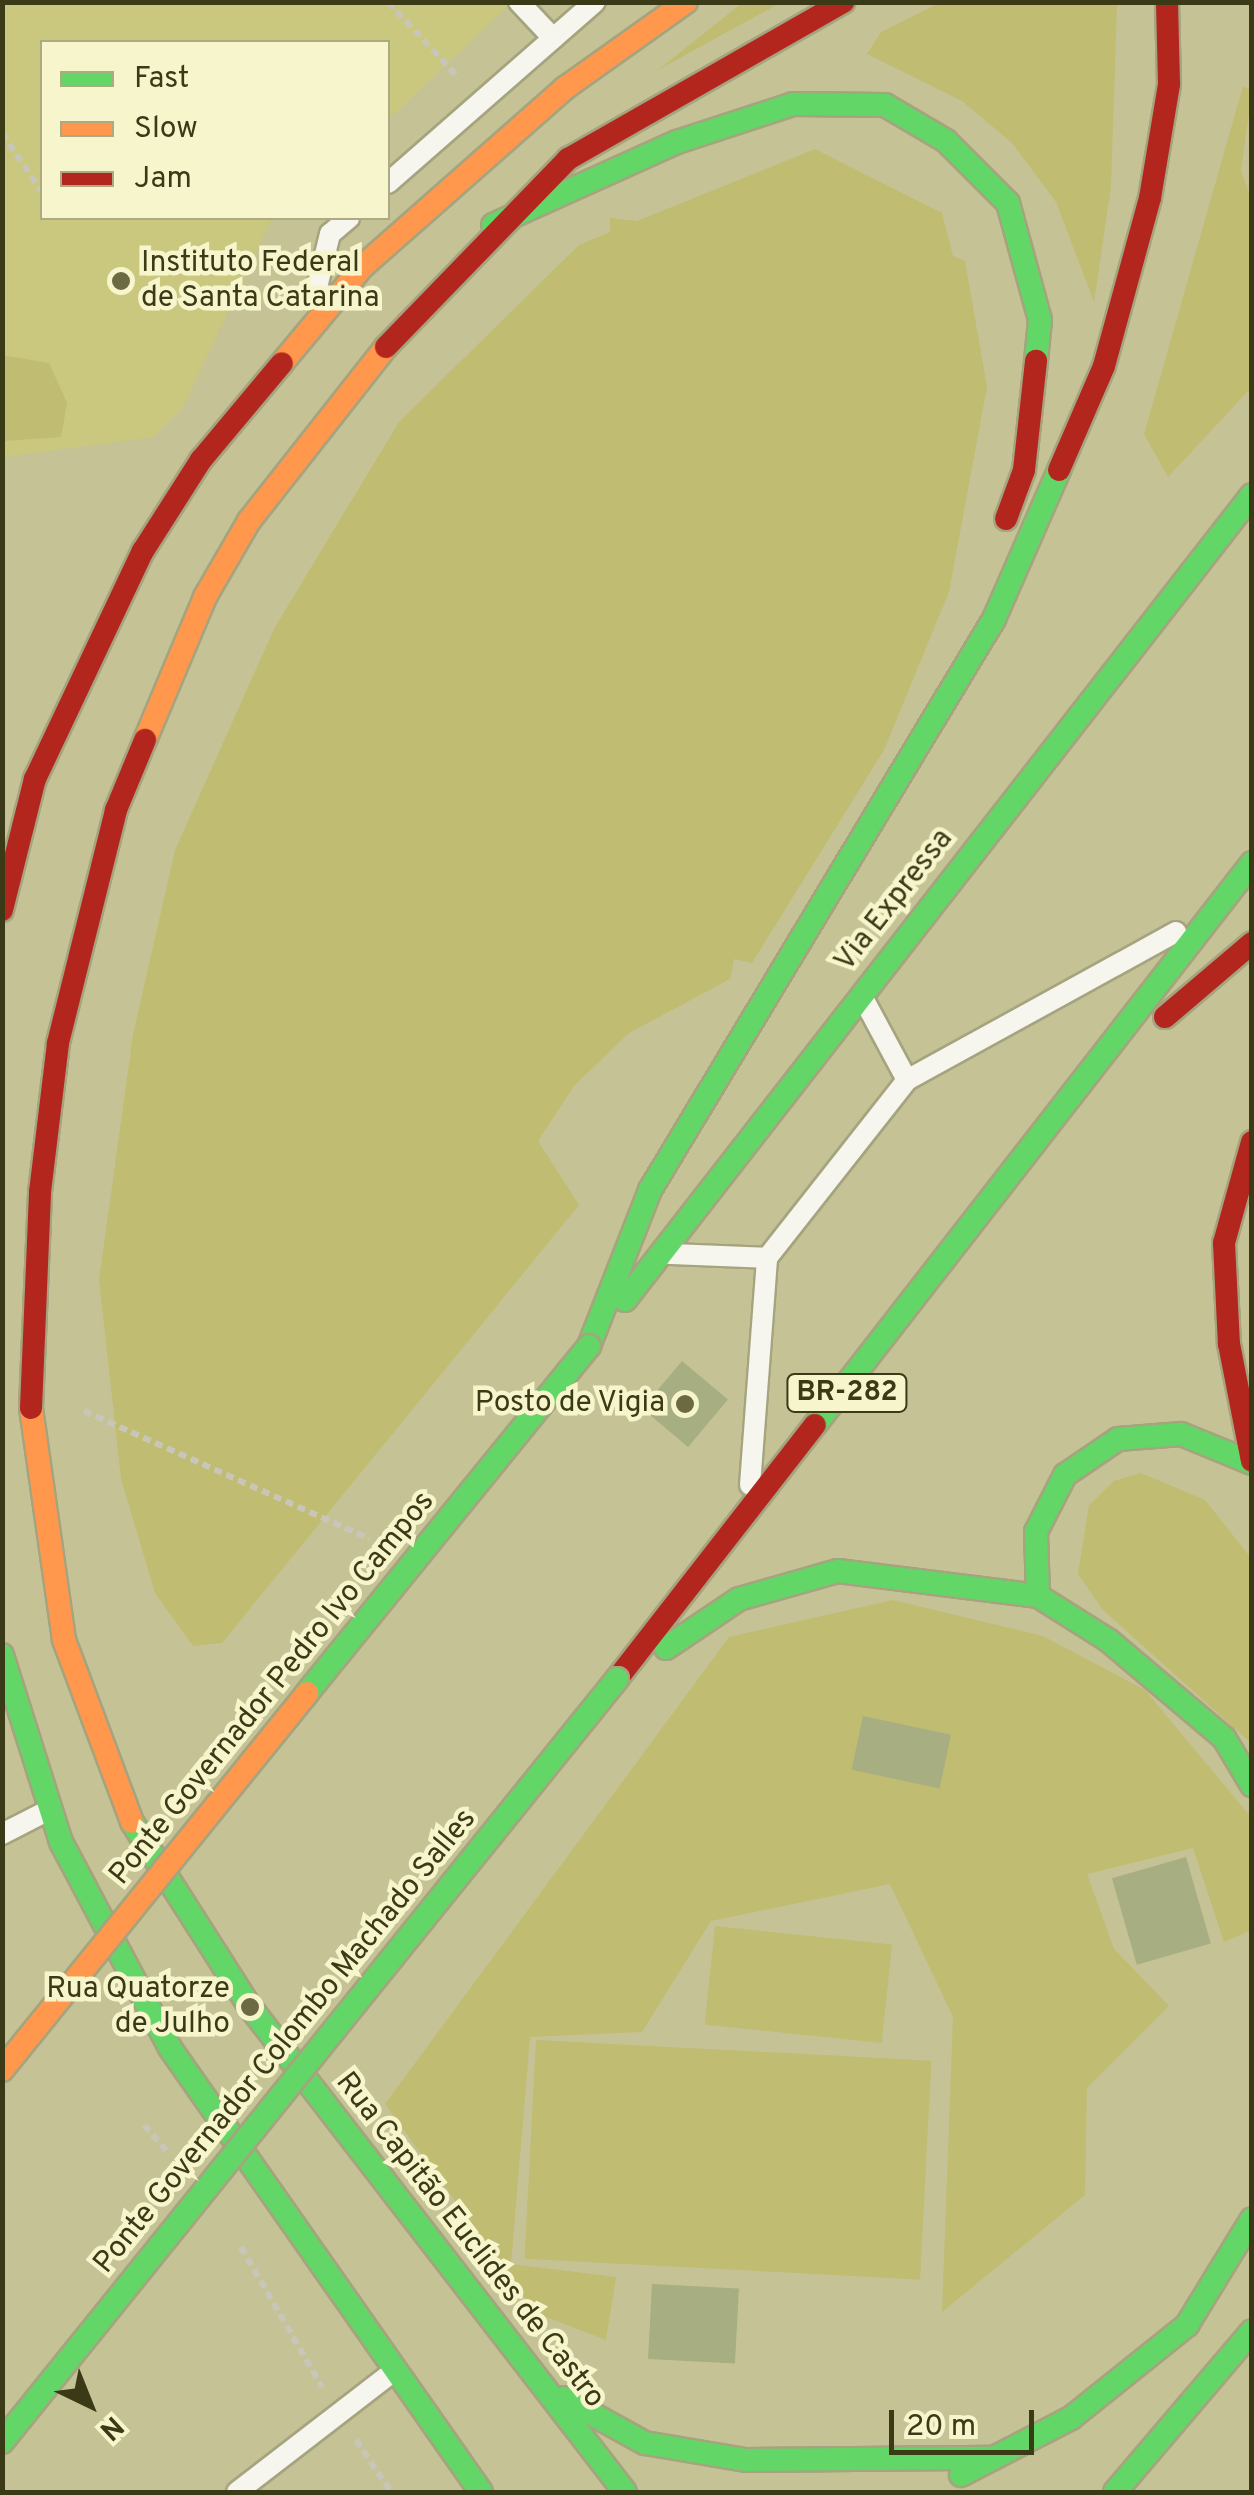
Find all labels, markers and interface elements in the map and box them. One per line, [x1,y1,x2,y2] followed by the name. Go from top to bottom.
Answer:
[40,40,390,220] legend
[134,61,189,98] text: Fast
[134,111,198,148] text: Slow
[134,161,192,198] text: Jam
[141,246,379,316] place label: Instituto Federal de Santa Catarina
[110,270,132,292] marker: Instituto Federal de Santa Catarina
[828,823,962,979] street label: Via Expressa
[784,1370,910,1416] road number: BR-282
[473,1386,665,1422] place label: Posto de Vigia
[674,1393,696,1415] marker: Posto de Vigia
[103,1485,443,1893] street label: Ponte Governador Pedro Ivo Campos
[87,1803,485,2281] street label: Ponte Governador Colombo Machado Salles
[46,1972,230,2042] place label: Rua Quatorze de Julho
[239,1996,261,2018] marker: Rua Quatorze de Julho
[327,2066,611,2416] street label: Rua Capitão Euclides de Castro
[40,2355,140,2455] north arrow
[894,2390,1039,2452] scale bar
[91,2407,130,2447] text: N
[906,2409,976,2446] text: 20 m

